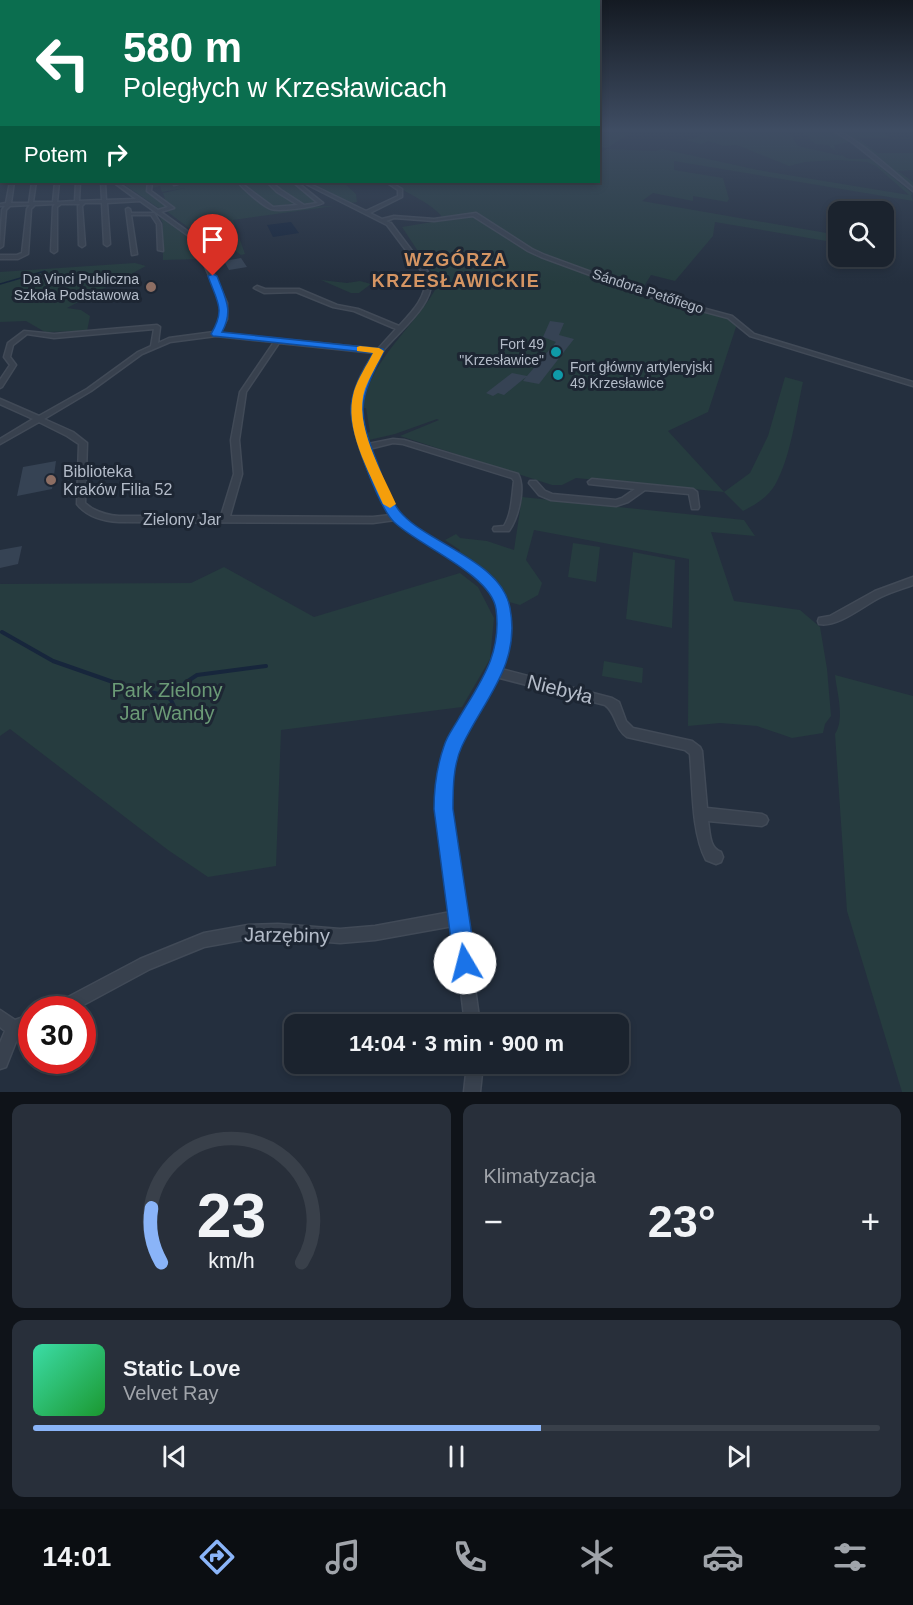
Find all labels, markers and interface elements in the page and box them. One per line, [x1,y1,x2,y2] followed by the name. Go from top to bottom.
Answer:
[24,24,102,102] icon: left
[123,24,242,71] text: 580 m
[123,73,447,103] text: Poległych w Krzesławicach
[100,138,133,171] icon: right
[24,142,88,167] text: Potem
[828,201,894,267] map controls
[828,201,894,267] button: search
[187,214,238,276] pin
[196,223,229,256] icon: arrive
[372,249,540,291] district label: WZGÓRZA KRZESŁAWICKIE
[590,265,706,317] street label: Sándora Petőfiego
[14,271,139,303] place label: Da Vinci Publiczna Szkoła Podstawowa
[144,280,158,294] marker: Da Vinci Publiczna Szkoła Podstawowa
[459,336,544,368] place label: Fort 49 "Krzesławice"
[549,345,563,359] marker: Fort 49 "Krzesławice"
[570,359,712,391] place label: Fort główny artyleryjski 49 Krzesławice
[551,368,565,382] marker: Fort główny artyleryjski 49 Krzesławice
[63,463,172,498] place label: Biblioteka Kraków Filia 52
[44,473,58,487] marker: Biblioteka Kraków Filia 52
[143,511,222,528] street label: Zielony Jar
[525,670,596,708] street label: Niebyła
[111,679,223,724] park label: Park Zielony Jar Wandy
[244,923,330,947] street label: Jarzębiny
[433,931,497,995] position arrow
[18,996,96,1074] speed limit sign: 30
[349,1031,564,1056] text: 14:04 · 3 min · 900 m
[484,1165,596,1187] text: Klimatyzacja
[197,1181,266,1250] text: 23
[648,1196,716,1247] text: 23°
[484,1203,503,1240] text: −
[861,1203,880,1240] text: +
[208,1249,254,1273] text: km/h
[123,1356,240,1381] text: Static Love
[123,1382,219,1404] text: Velvet Ray
[158,1440,191,1473] icon: previous
[440,1440,473,1473] icon: pause
[722,1440,755,1473] icon: next
[196,1536,238,1578] icon: directions
[322,1536,364,1578] icon: music
[449,1536,491,1578] icon: phone
[576,1536,618,1578] icon: climate
[702,1536,744,1578] icon: car
[829,1536,871,1578] icon: filters
[42,1542,111,1572] text: 14:01

